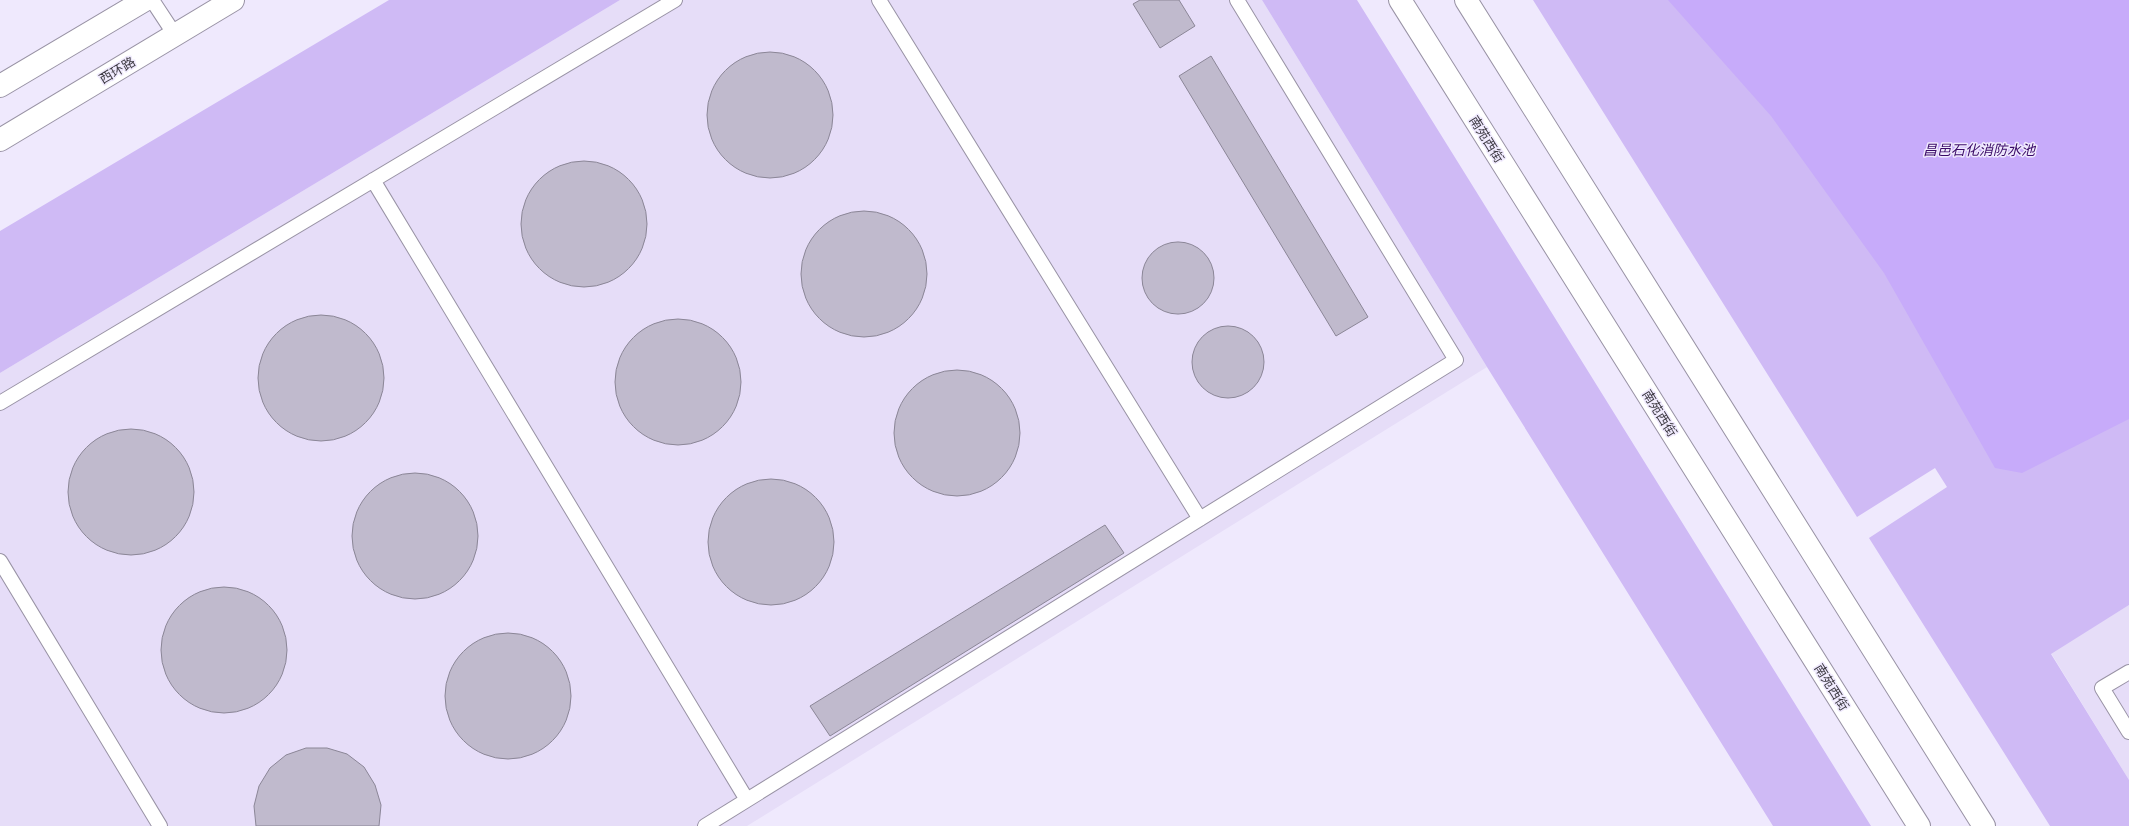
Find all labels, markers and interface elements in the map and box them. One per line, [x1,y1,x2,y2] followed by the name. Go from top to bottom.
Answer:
[97,54,138,87] street label: 西环路
[1466,113,1507,165] street label: 南苑西街
[1923,142,2037,158] water label: 昌邑石化消防水池
[1639,387,1680,439] street label: 南苑西街
[1811,661,1852,713] street label: 南苑西街

